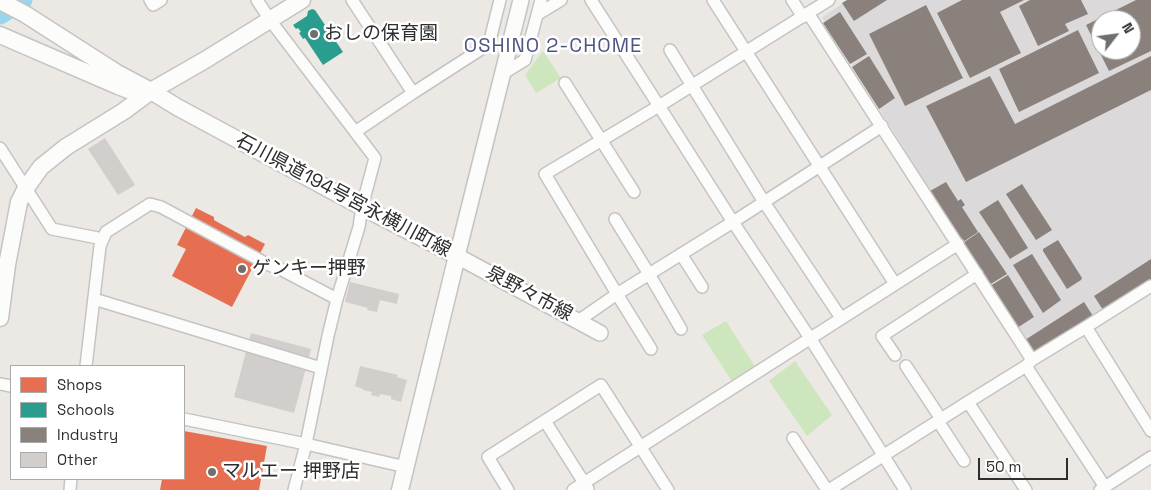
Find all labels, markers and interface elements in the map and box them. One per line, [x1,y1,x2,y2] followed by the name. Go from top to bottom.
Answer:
[1091,10,1141,60] north arrow
[1118,19,1138,37] text: N
[324,23,438,45] place label: おしの保育園
[308,28,320,40] marker: おしの保育園
[462,35,644,59] district label: OSHINO 2-CHOME
[231,129,455,263] street label: 石川県道194号宮永横川町線
[252,258,366,280] place label: ゲンキー押野
[482,262,576,326] street label: 泉野々市線
[236,263,248,275] marker: ゲンキー押野
[10,365,185,480] legend
[57,375,102,394] text: Shops
[57,400,114,419] text: Schools
[57,425,118,444] text: Industry
[981,448,1071,480] scale bar
[57,450,98,469] text: Other
[986,457,1021,476] text: 50 m
[222,461,360,483] place label: マルエー 押野店
[206,466,218,478] marker: マルエー 押野店

